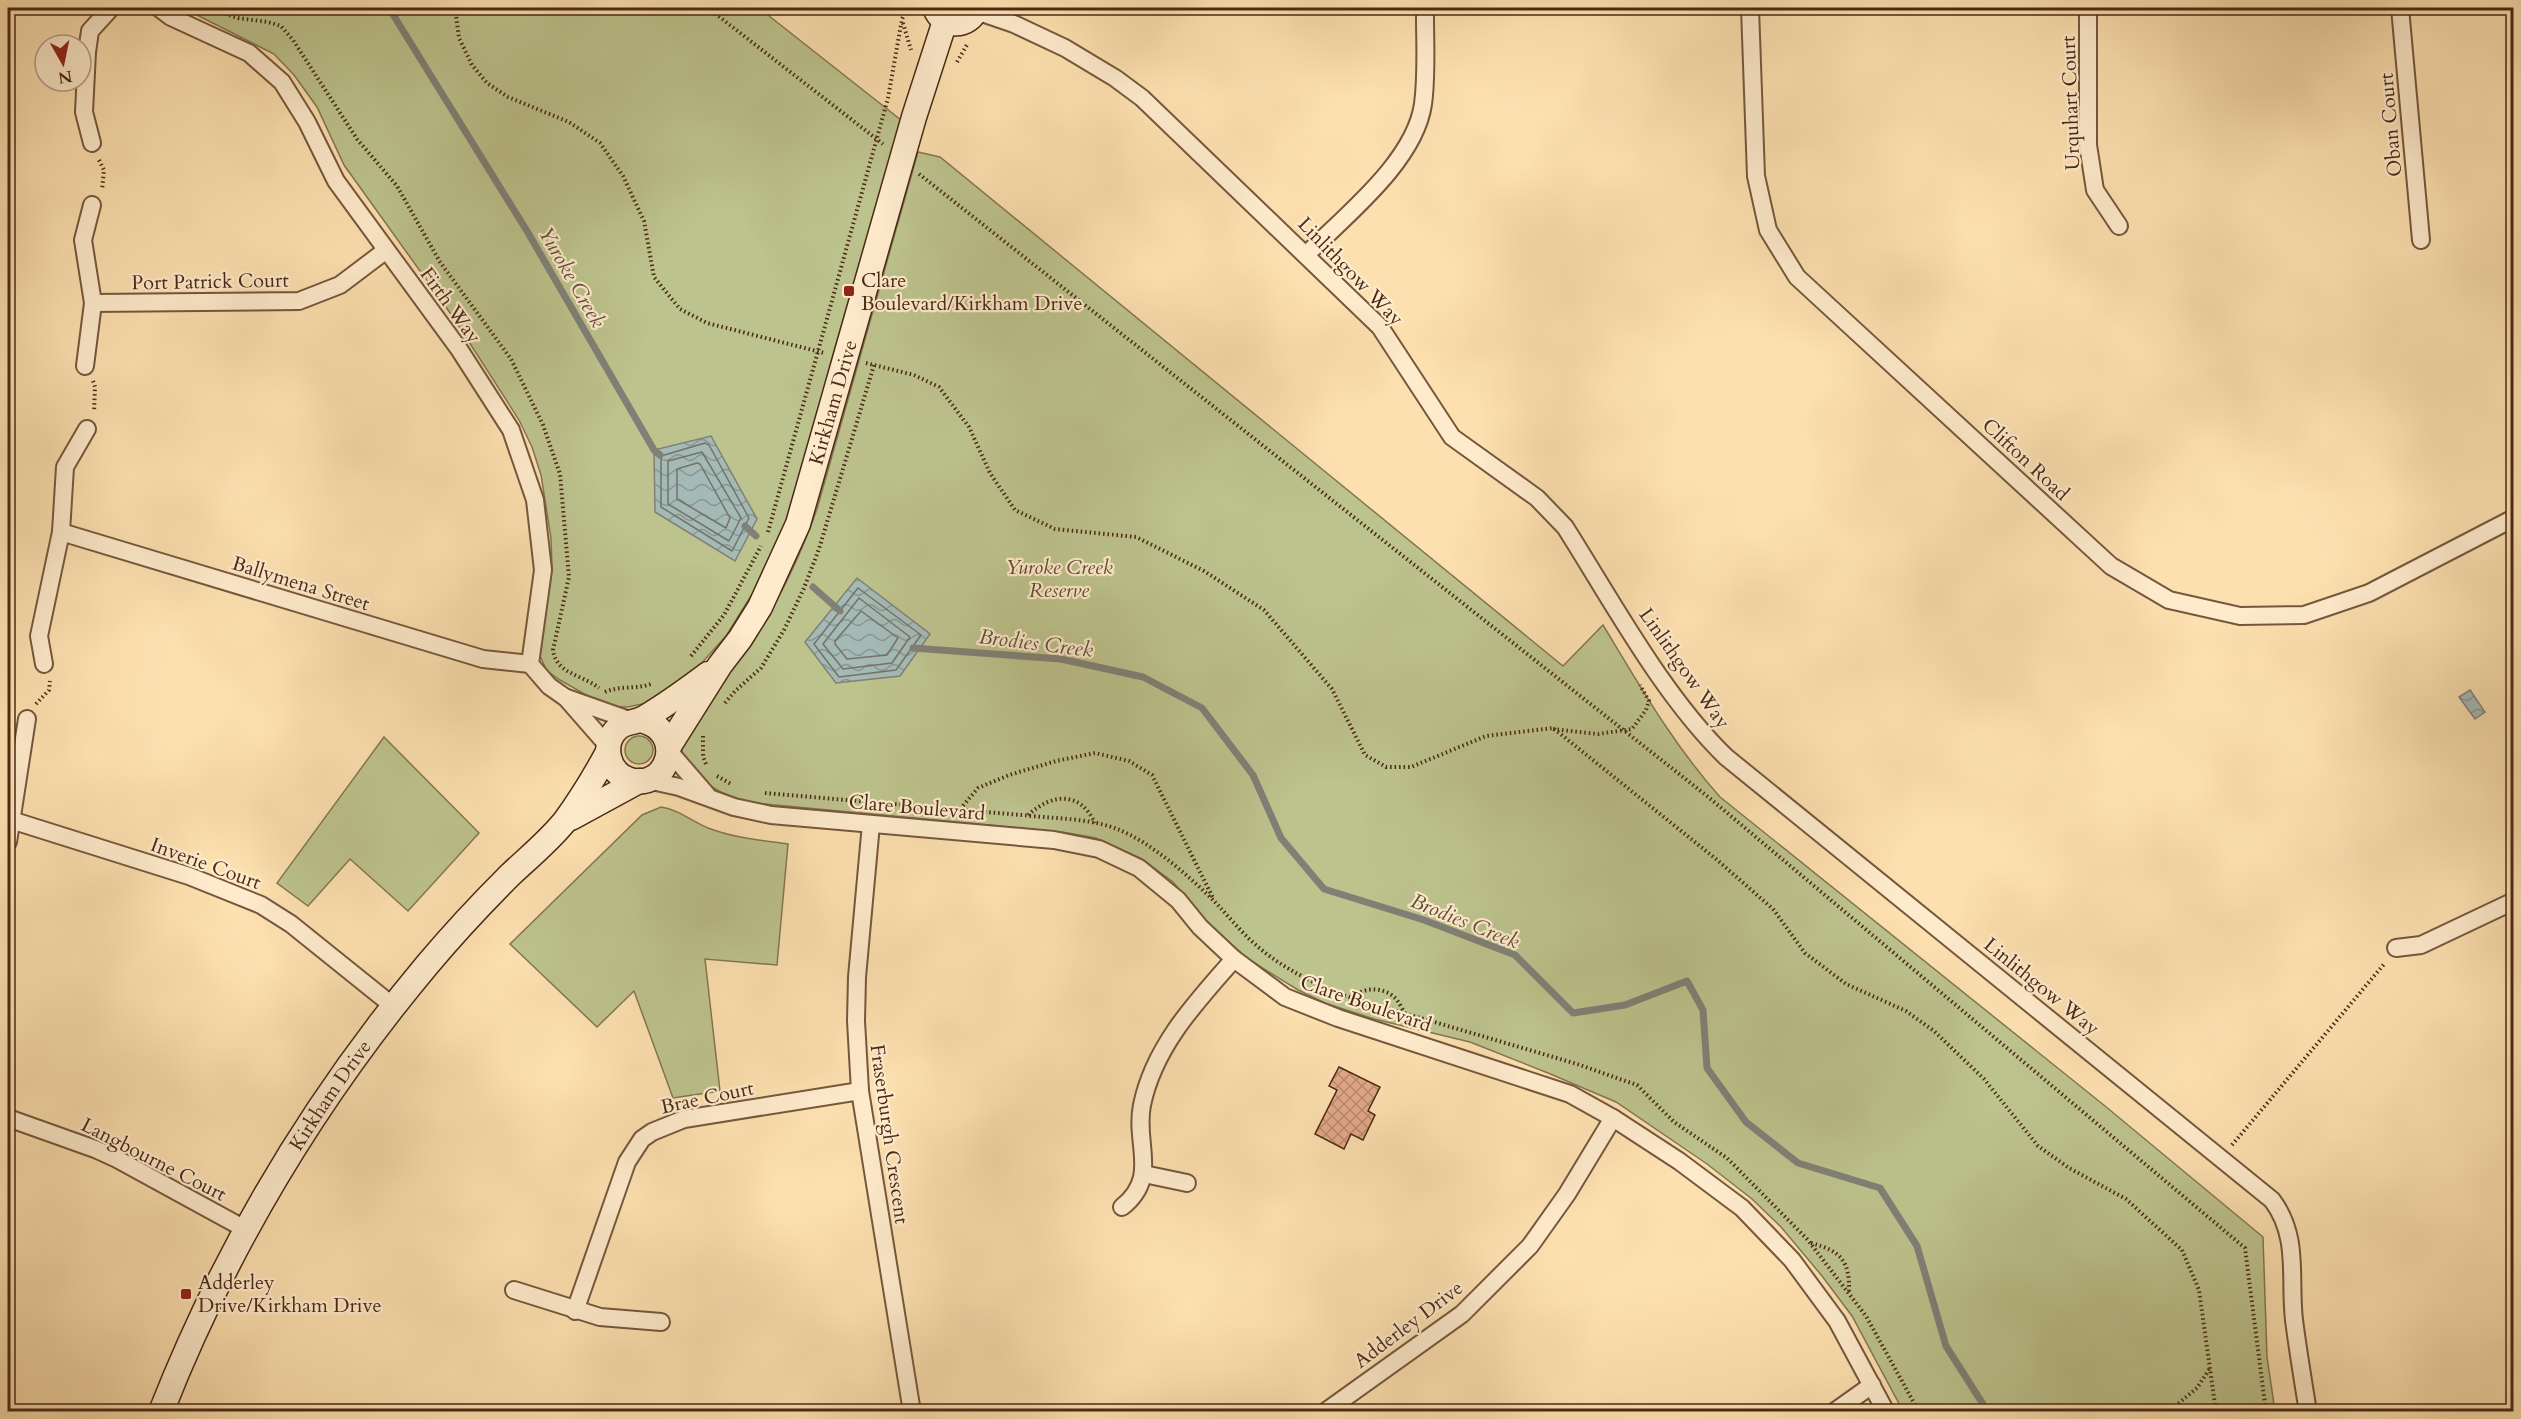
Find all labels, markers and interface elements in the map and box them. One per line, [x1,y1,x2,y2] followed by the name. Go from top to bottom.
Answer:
[33,33,93,93] north arrow
[2055,35,2086,171] street label: Urquhart Court
[57,65,74,89] text: N
[2372,71,2408,178] street label: Oban Court
[1292,211,1410,332] street label: Linlithgow Way
[531,221,613,334] water label: Yuroke Creek
[414,262,488,349] street label: Firth Way
[131,267,290,296] street label: Port Patrick Court
[861,267,1083,317] place label: Clare Boulevard/Kirkham Drive
[842,284,856,298] marker: Clare Boulevard/Kirkham Drive
[803,337,864,468] street label: Kirkham Drive
[1976,412,2075,507] street label: Clifton Road
[229,550,374,617] street label: Ballymena Street
[1005,554,1113,604] park label: Yuroke Creek Reserve
[1633,602,1737,734] street label: Linlithgow Way
[977,622,1095,665] water label: Brodies Creek
[848,788,987,827] street label: Clare Boulevard
[147,831,265,896] street label: Inverie Court
[1406,887,1524,957] water label: Brodies Creek
[1978,931,2106,1042] street label: Linlithgow Way
[1297,968,1435,1039] street label: Clare Boulevard
[283,1034,378,1156] street label: Kirkham Drive
[864,1042,916,1226] street label: Fraserburgh Crescent
[658,1074,757,1121] street label: Brae Court
[77,1111,232,1208] street label: Langbourne Court
[198,1269,382,1319] place label: Adderley Drive/Kirkham Drive
[1348,1274,1468,1374] street label: Adderley Drive
[179,1287,193,1301] marker: Adderley Drive/Kirkham Drive

